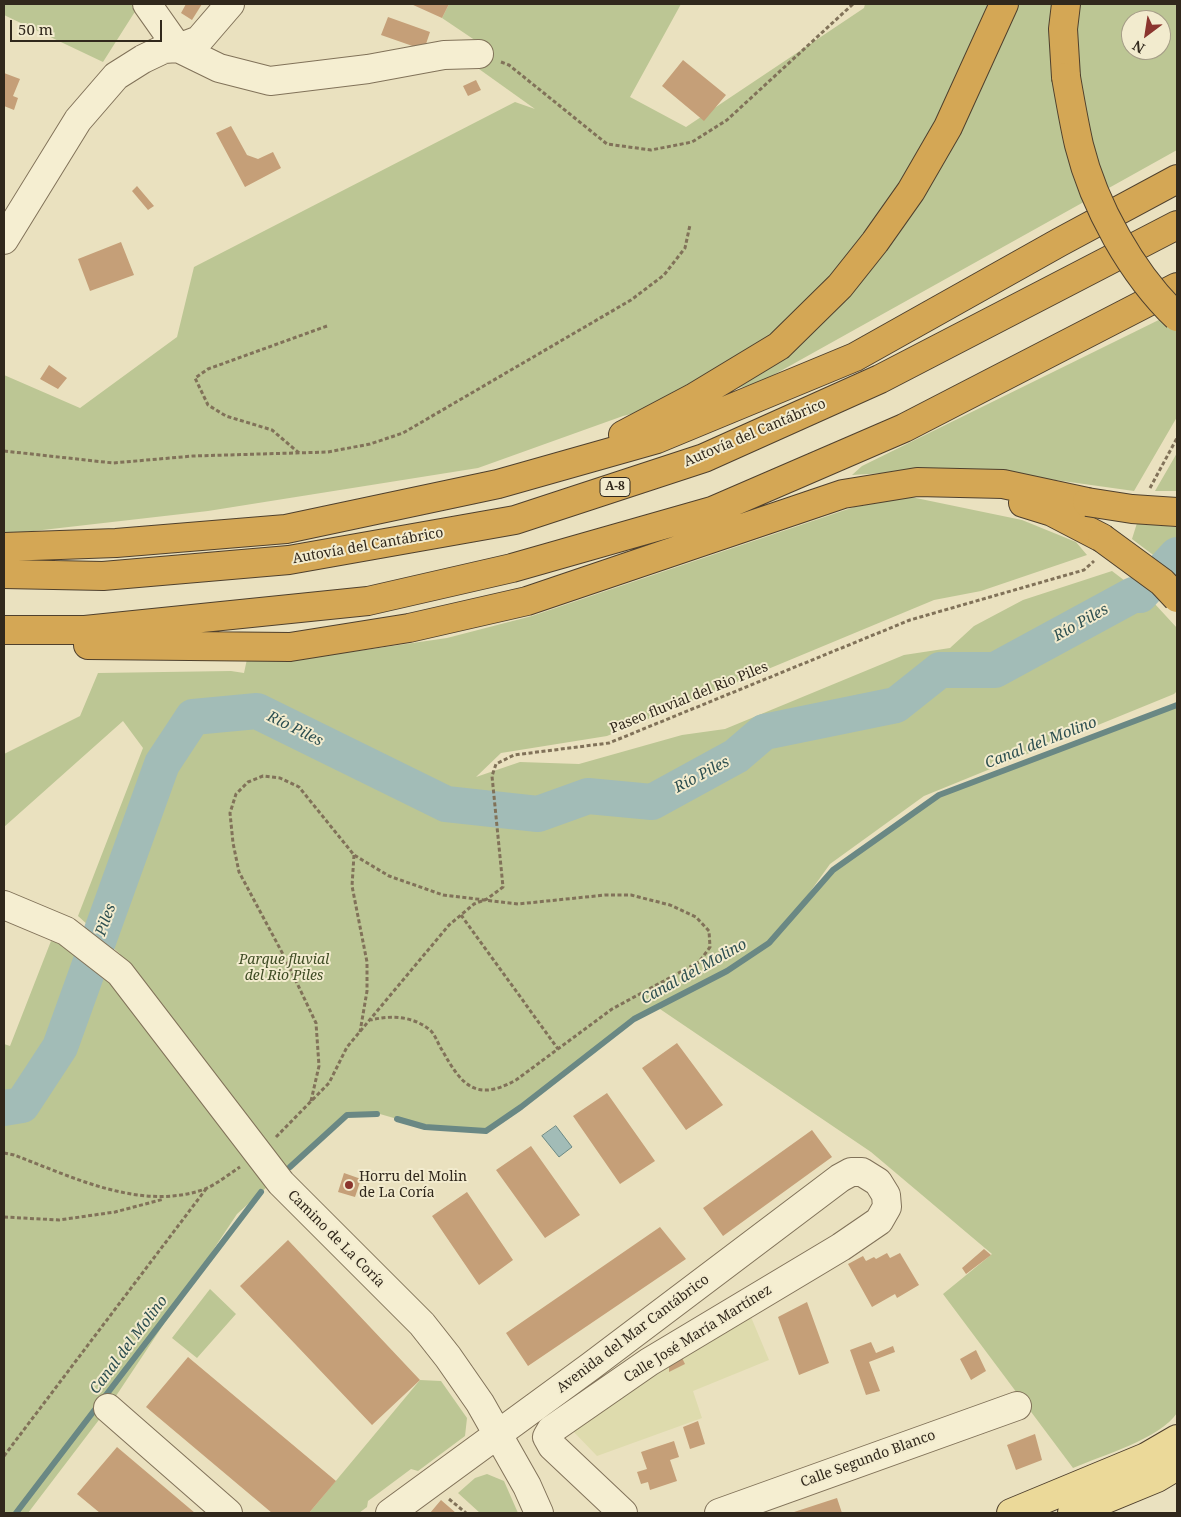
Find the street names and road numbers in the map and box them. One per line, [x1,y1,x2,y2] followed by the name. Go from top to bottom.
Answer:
[681,395,829,471] street label: Autovía del Cantábrico
[600,478,630,497] road number: A-8
[291,524,445,568] street label: Autovía del Cantábrico
[608,659,770,737] street label: Paseo fluvial del Rio Piles
[284,1187,388,1291] street label: Camino de La Coría
[553,1271,713,1397] street label: Avenida del Mar Cantábrico
[621,1282,775,1386] street label: Calle José María Martínez
[798,1427,938,1491] street label: Calle Segundo Blanco

